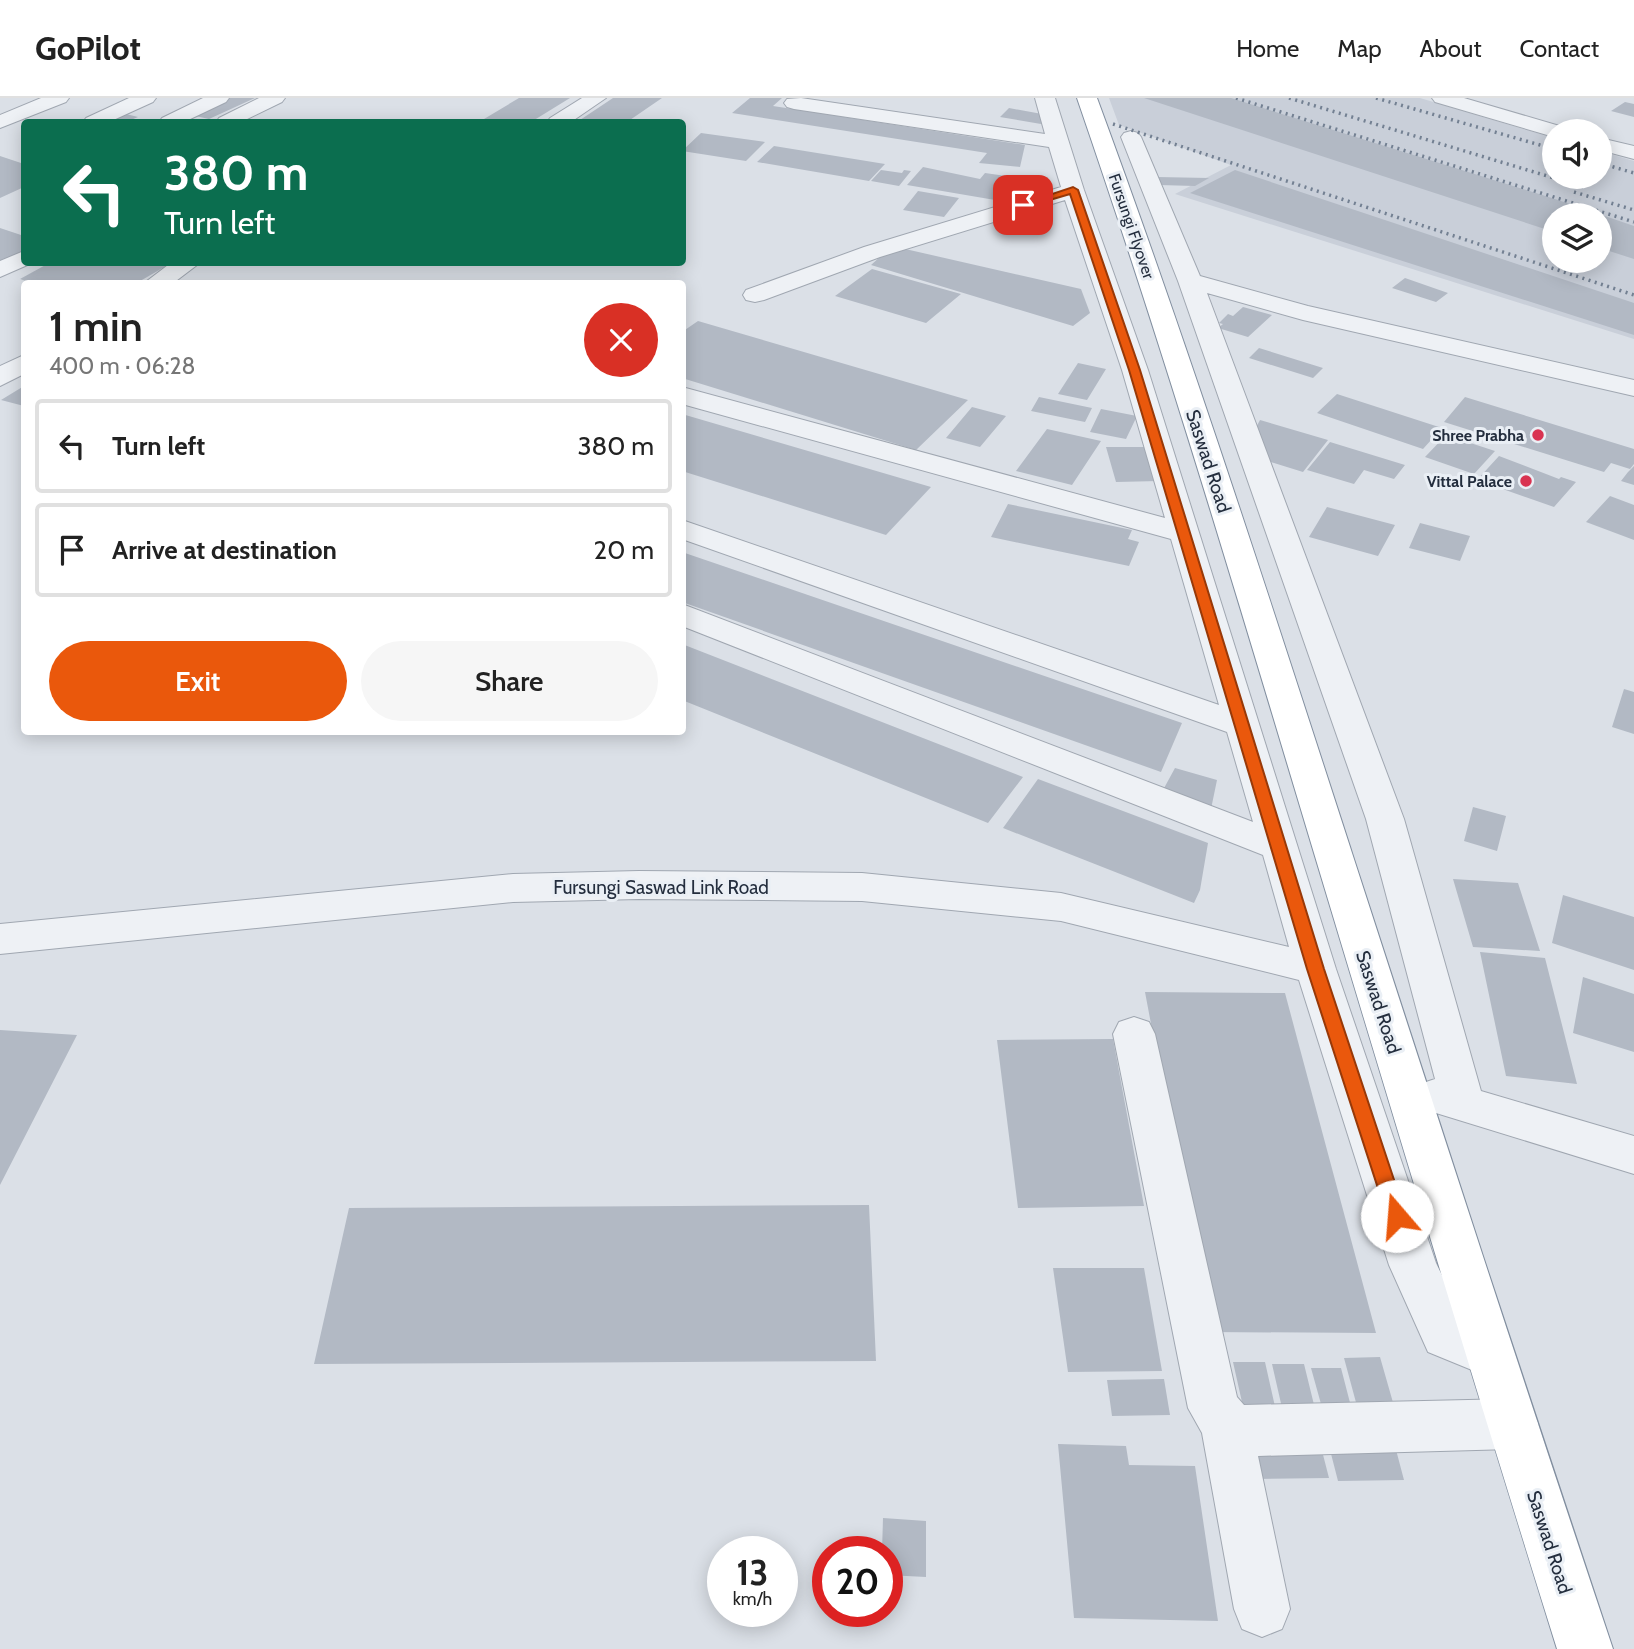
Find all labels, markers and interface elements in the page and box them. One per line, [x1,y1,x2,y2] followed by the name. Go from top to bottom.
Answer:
[35,28,141,68] text: GoPilot
[1236,34,1299,63] text: Home
[1337,34,1382,63] text: Map
[1420,34,1482,63] text: About
[1520,34,1599,63] text: Contact
[1542,119,1612,273] map controls
[1542,119,1612,189] button: sound
[164,143,308,202] text: 380 m
[49,147,140,238] icon: left
[1105,171,1159,282] street label: Fursungi Flyover
[993,175,1053,235] pin
[1004,186,1042,224] icon: arrive
[164,203,275,242] text: Turn left
[1542,203,1612,273] button: layers
[49,300,143,352] text: 1 min
[584,303,658,377] button: close
[49,352,195,380] text: 400 m · 06:28
[1181,407,1236,516] street label: Saswad Road
[1432,426,1524,445] place label: Shree Prabha
[53,427,91,465] icon: left
[1530,427,1546,443] marker: Shree Prabha
[112,430,205,462] text: Turn left
[577,430,654,462] text: 380 m
[1427,472,1512,491] place label: Vittal Palace
[1518,473,1534,489] marker: Vittal Palace
[53,531,91,569] icon: arrive
[112,534,337,566] text: Arrive at destination
[594,534,654,566] text: 20 m
[49,641,347,721] button: Exit
[361,641,658,721] button: Share
[553,876,769,899] street label: Fursungi Saswad Link Road
[1351,948,1406,1057] street label: Saswad Road
[1360,1179,1434,1253] position arrow
[1522,1488,1577,1597] street label: Saswad Road
[812,1536,903,1627] speed limit sign: 20
[737,1551,768,1594] text: 13
[733,1588,772,1610] text: km/h

